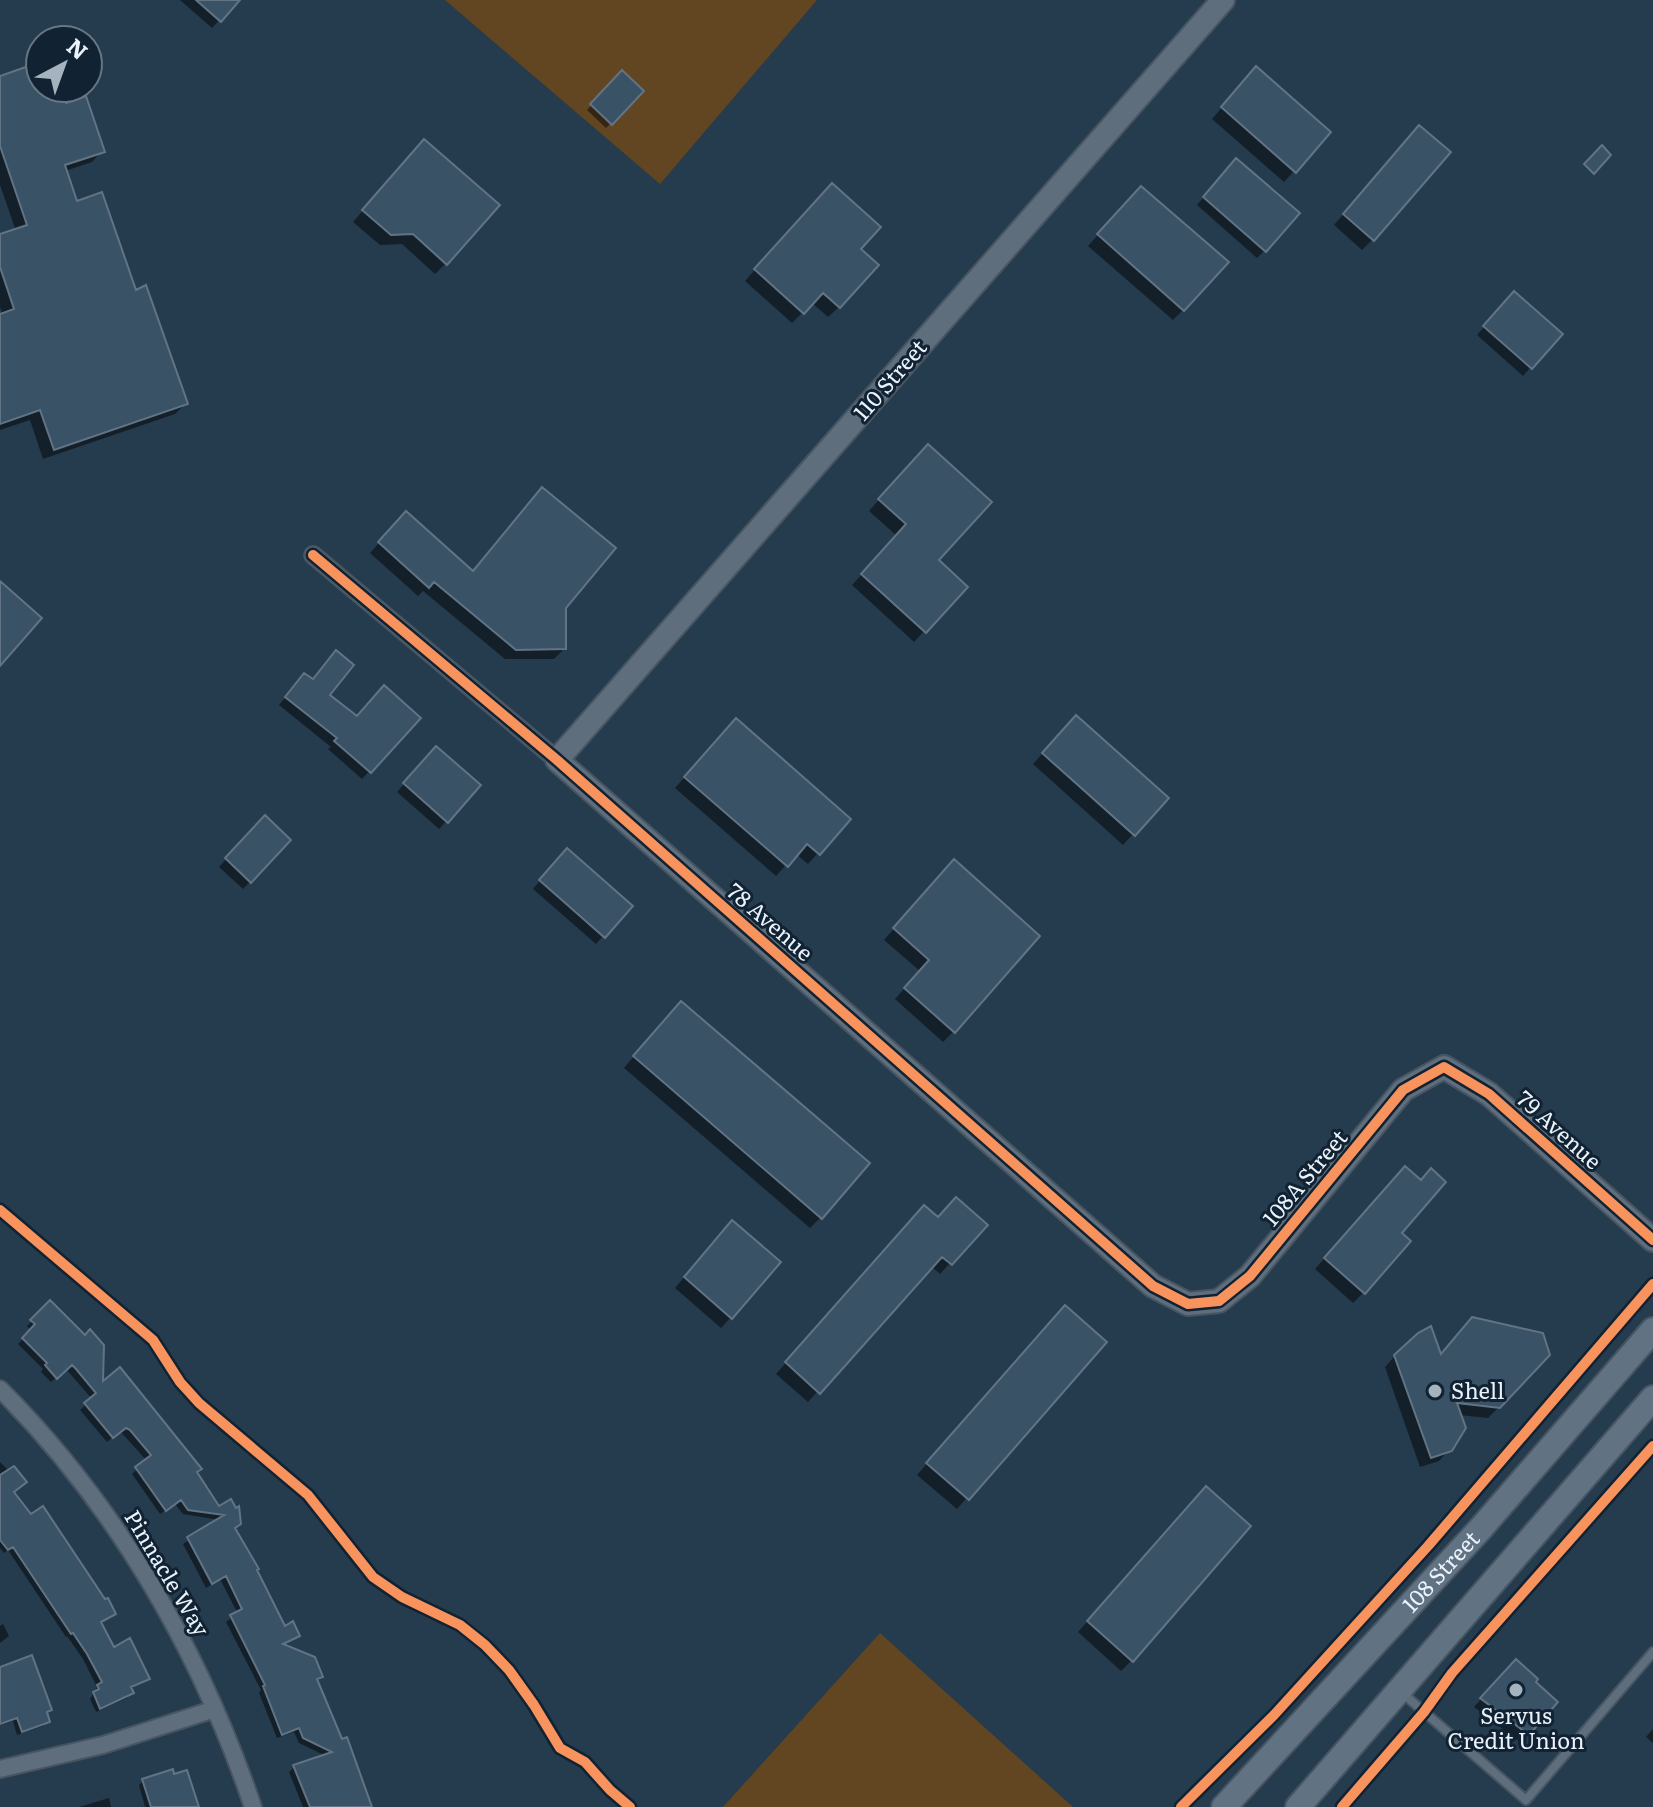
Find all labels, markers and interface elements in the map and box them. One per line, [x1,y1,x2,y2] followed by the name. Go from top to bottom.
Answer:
[24,24,104,104] north arrow
[60,29,96,66] text: N
[844,331,934,427] street label: 110 Street
[721,874,821,968] street label: 78 Avenue
[1510,1082,1610,1176] street label: 79 Avenue
[1254,1121,1354,1233] street label: 108A Street
[1451,1373,1504,1406] place label: Shell
[1426,1382,1444,1400] marker: Shell
[118,1503,219,1642] street label: Pinnacle Way
[1393,1522,1486,1619] street label: 108 Street
[1507,1681,1525,1699] marker: Servus Credit Union
[1448,1698,1584,1756] place label: Servus Credit Union

